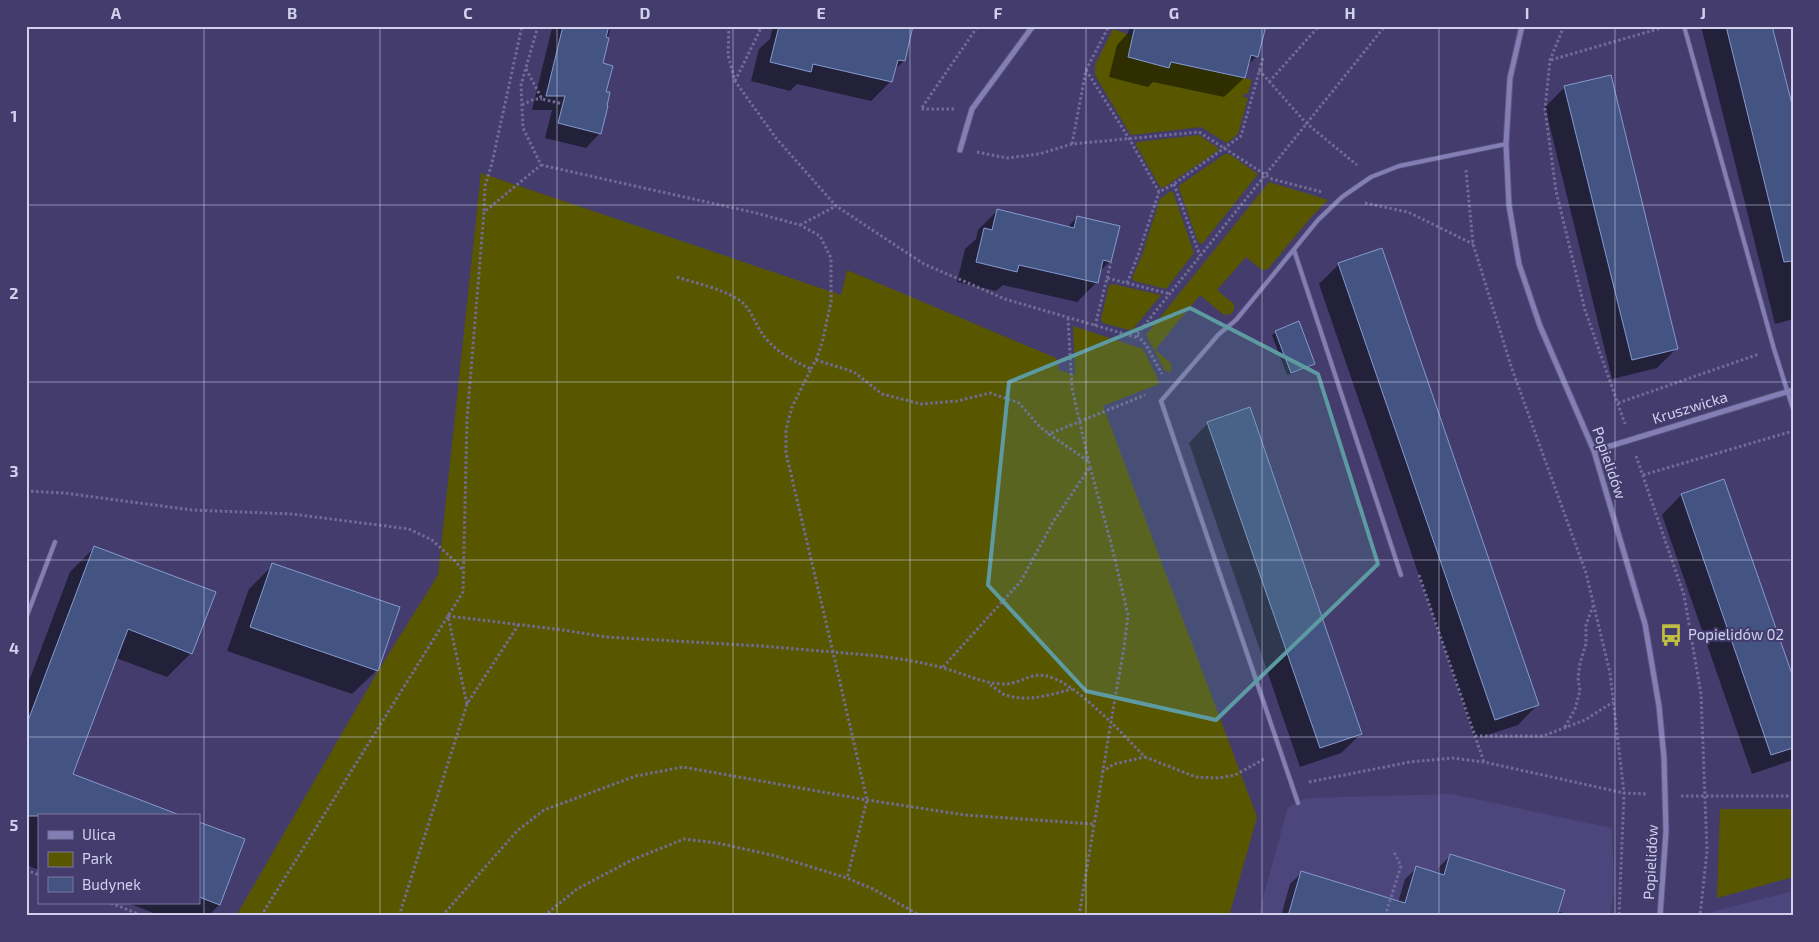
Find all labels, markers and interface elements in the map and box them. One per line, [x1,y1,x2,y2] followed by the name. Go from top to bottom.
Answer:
[111,3,122,22] text: A
[287,3,297,22] text: B
[463,3,473,22] text: C
[640,3,651,22] text: D
[816,3,826,22] text: E
[994,3,1003,22] text: F
[1169,3,1179,22] text: G
[1344,3,1356,22] text: H
[1525,3,1529,22] text: I
[1700,3,1706,22] text: J
[11,106,17,125] text: 1
[9,283,19,302] text: 2
[1650,387,1730,427] street label: Kruszwicka
[1589,424,1631,501] street label: Popielidów
[9,461,19,480] text: 3
[1658,622,1684,648] bus stop icon: Popielidów 02
[1688,625,1784,643] place label: Popielidów 02
[9,638,19,657] text: 4
[38,814,200,904] legend
[10,815,19,834] text: 5
[1639,824,1661,900] street label: Popielidów
[82,825,116,843] text: Ulica
[82,849,113,867] text: Park
[82,875,141,893] text: Budynek

